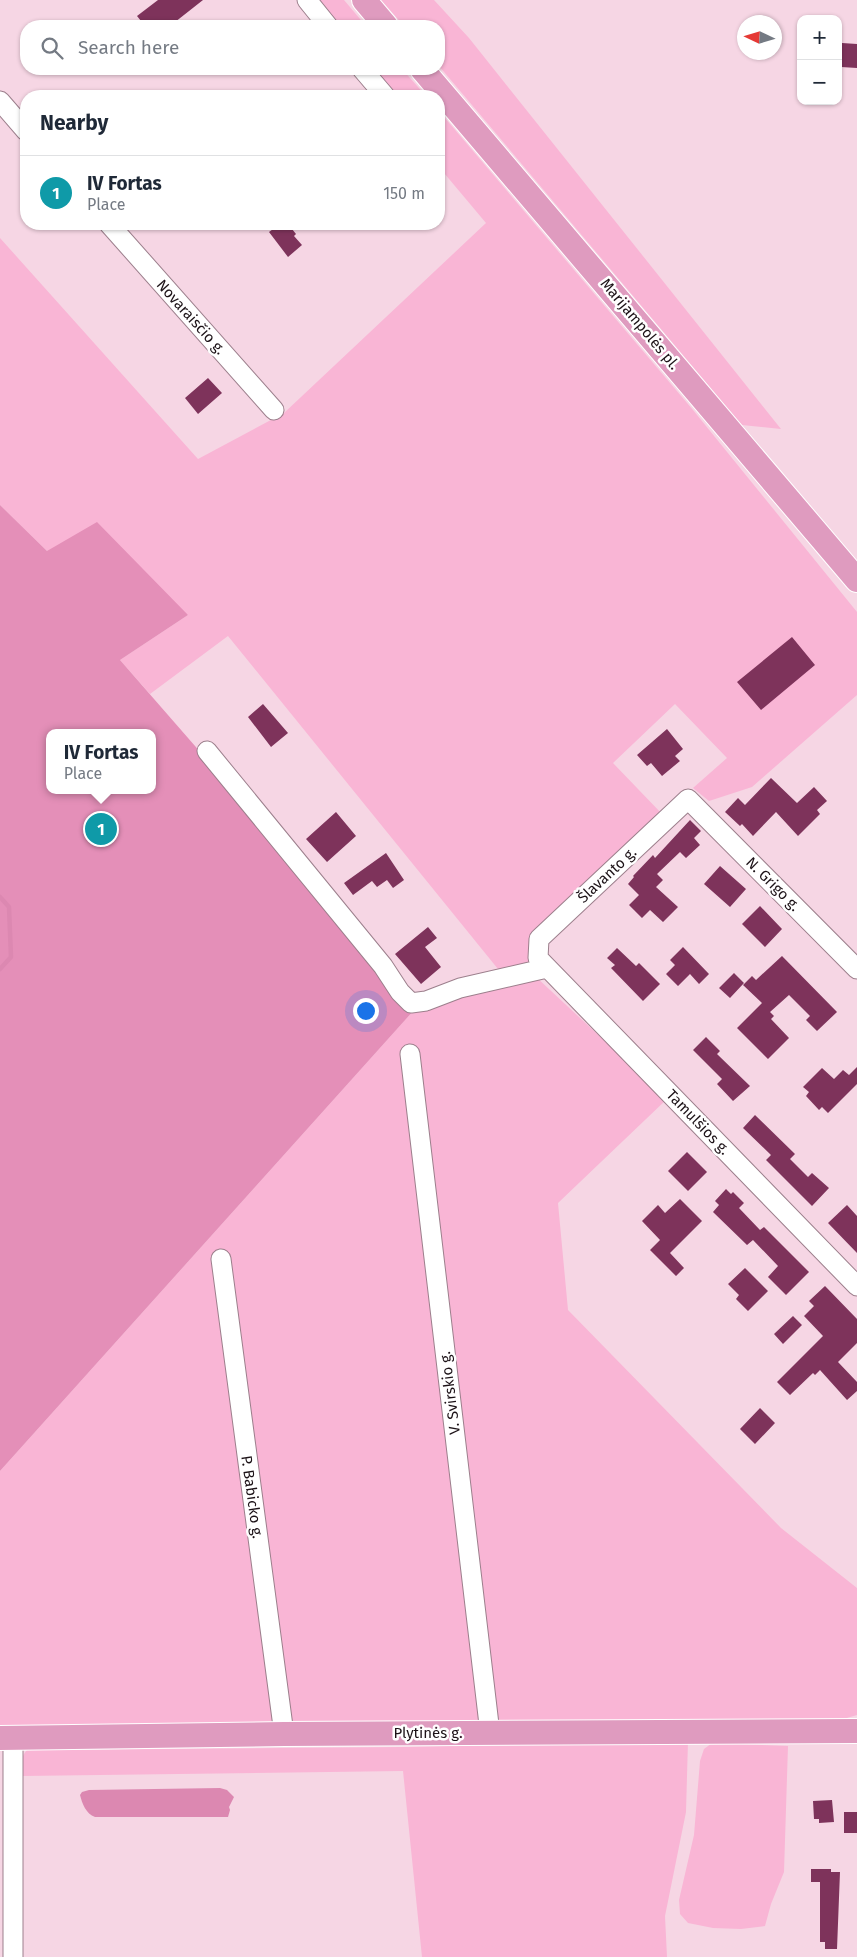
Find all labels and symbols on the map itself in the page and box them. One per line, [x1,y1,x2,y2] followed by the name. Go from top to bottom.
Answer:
[737,15,782,60] north arrow
[597,275,683,373] street label: Marijampolės pl.
[153,276,229,358] street label: Novaraisčio g.
[85,810,117,848] pin: 1
[574,843,640,907] street label: Šlavanto g.
[742,853,804,915] street label: N. Grigo g.
[353,998,379,1024] your location
[663,1086,733,1158] street label: Tamulšios g.
[436,1351,464,1435] street label: V. Svirskio g.
[237,1454,267,1540] street label: P. Babicko g.
[393,1724,463,1742] street label: Plytinės g.

